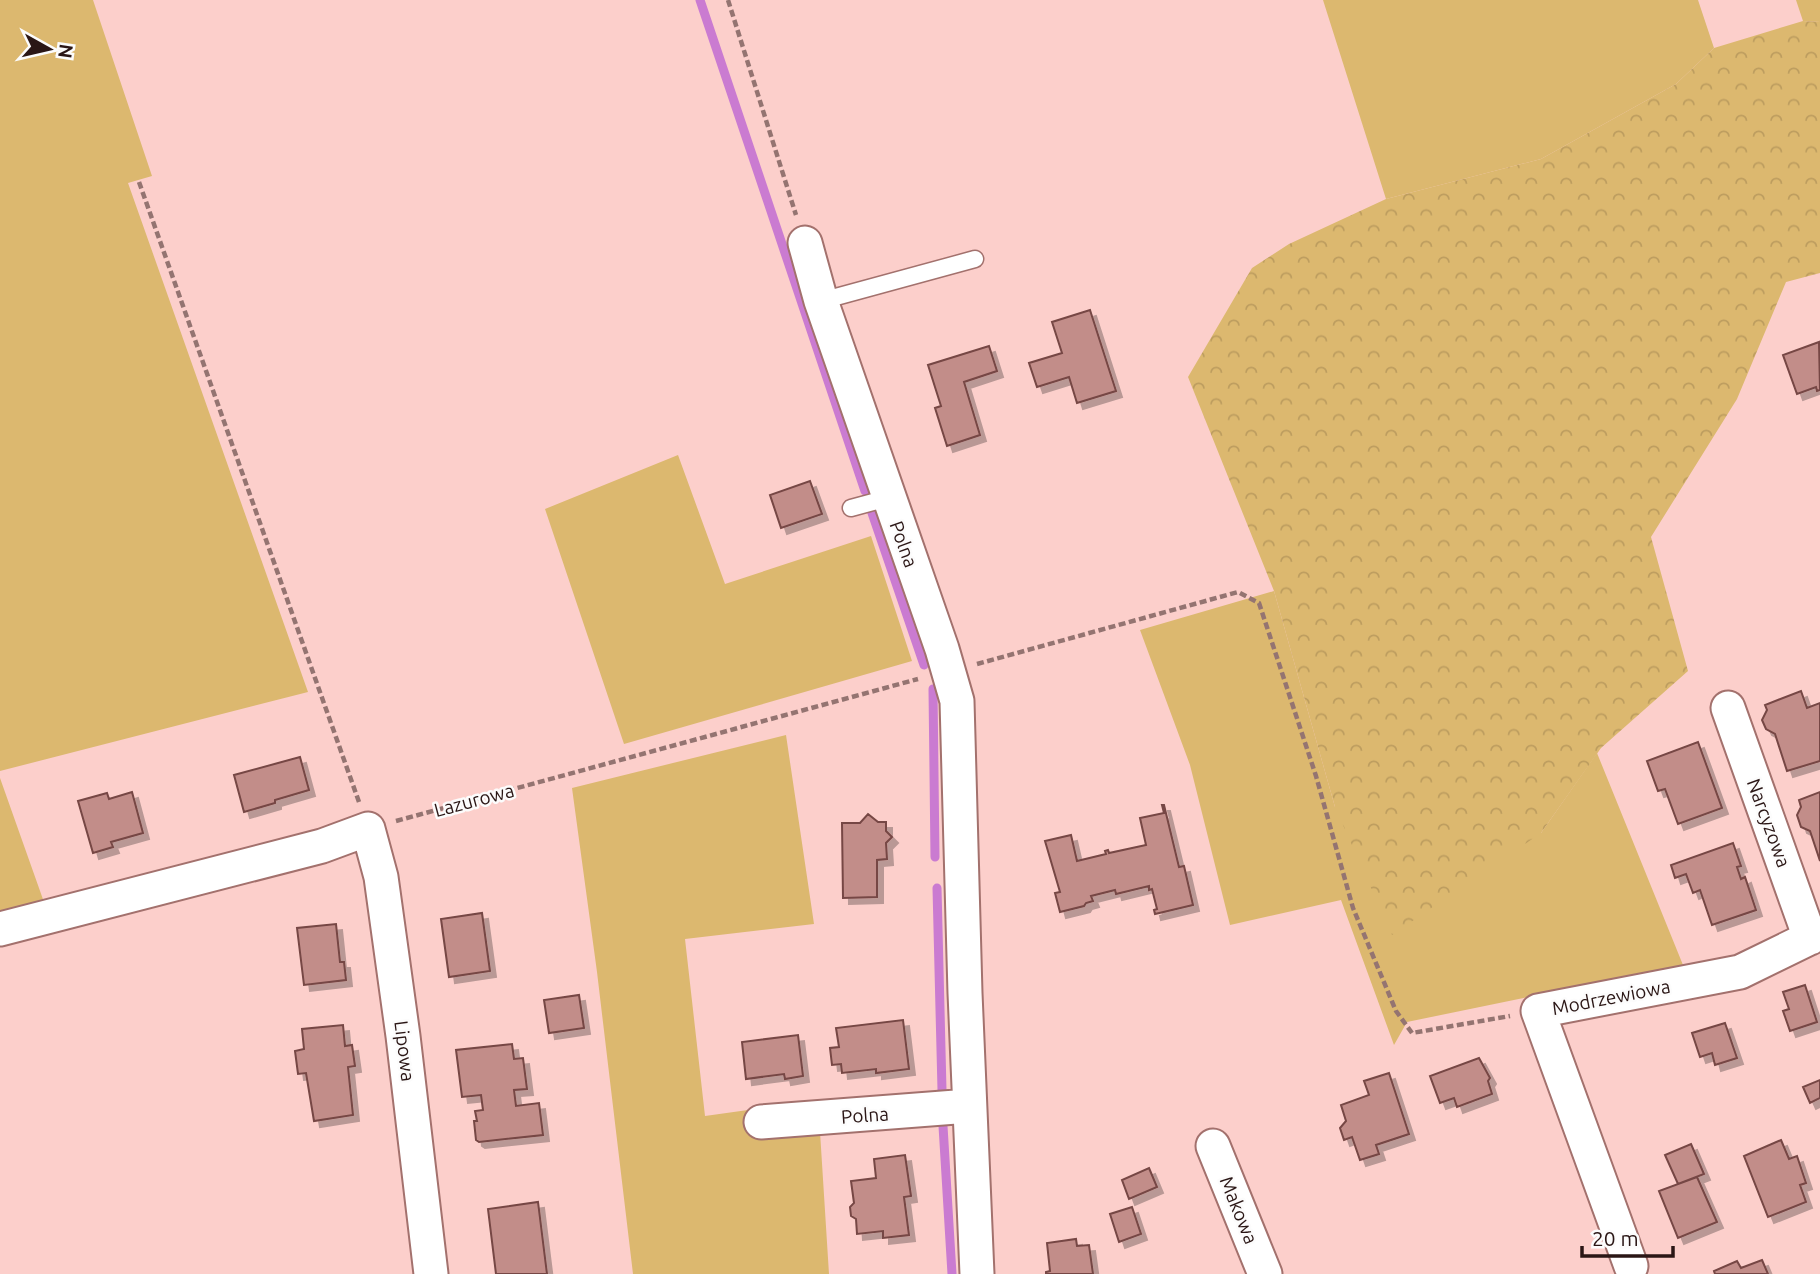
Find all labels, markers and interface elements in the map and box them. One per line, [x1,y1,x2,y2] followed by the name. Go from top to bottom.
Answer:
[14,14,84,84] north arrow
[54,43,78,60] text: N
[885,518,923,570] street label: Polna
[1743,776,1795,870] street label: Narcyzowa
[432,779,516,821] street label: Lazurowa
[1550,975,1672,1019] street label: Modrzewiowa
[390,1019,420,1083] street label: Lipowa
[840,1102,890,1128] street label: Polna
[1215,1173,1263,1247] street label: Makowa
[1582,1214,1673,1258] scale bar
[1592,1226,1639,1250] text: 20 m

